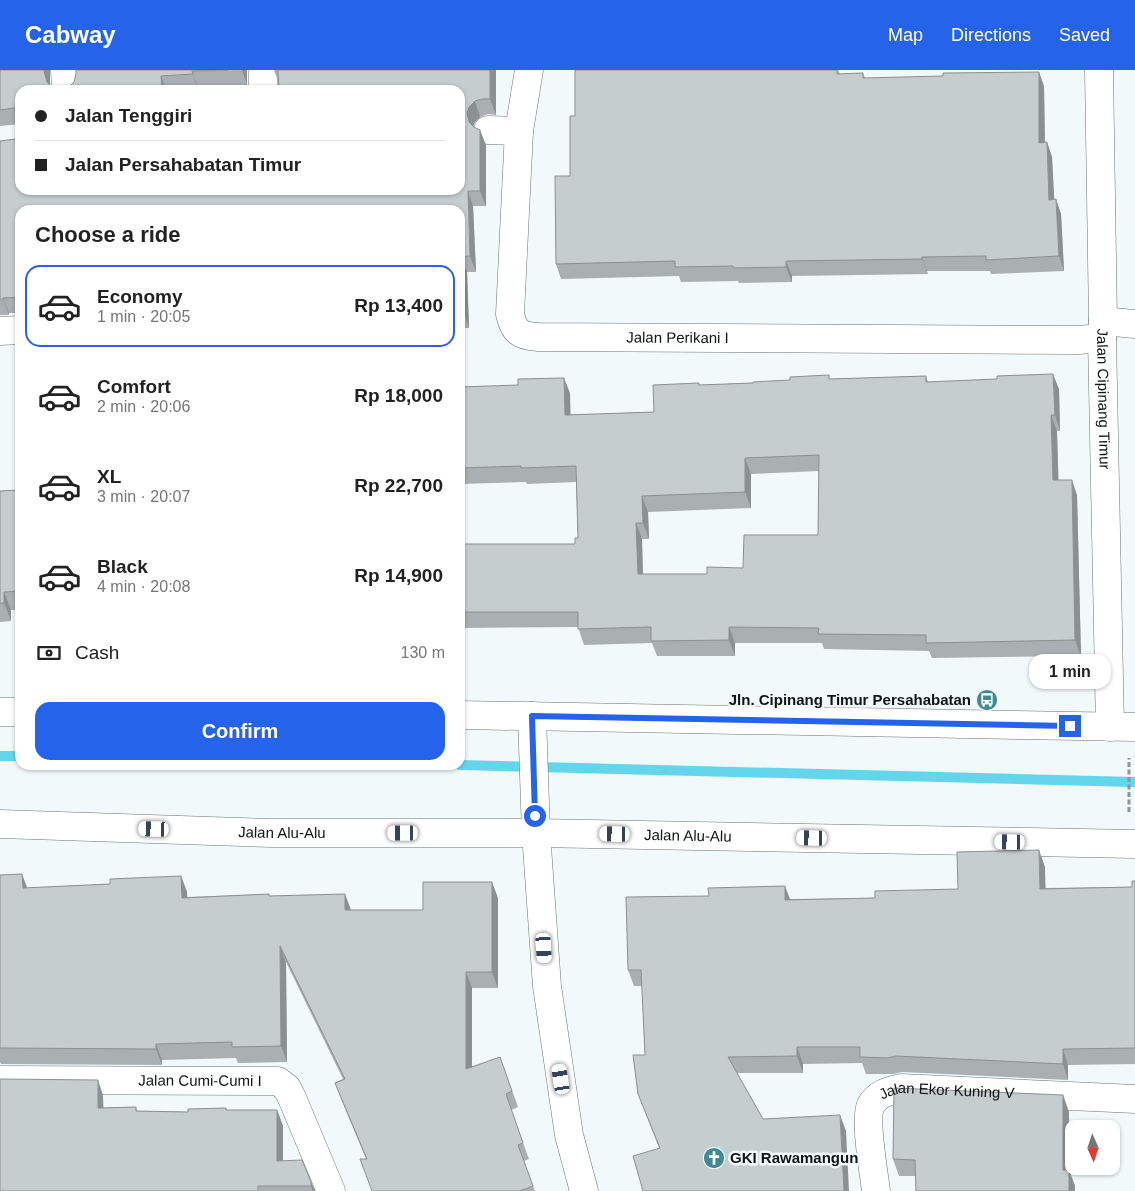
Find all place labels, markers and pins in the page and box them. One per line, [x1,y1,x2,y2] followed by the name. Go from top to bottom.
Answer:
[975,688,999,712] bus stop icon: Jln. Cipinang Timur Persahabatan
[729,691,971,708] place label: Jln. Cipinang Timur Persahabatan
[702,1146,726,1170] church icon: GKI Rawamangun
[730,1149,858,1166] place label: GKI Rawamangun

